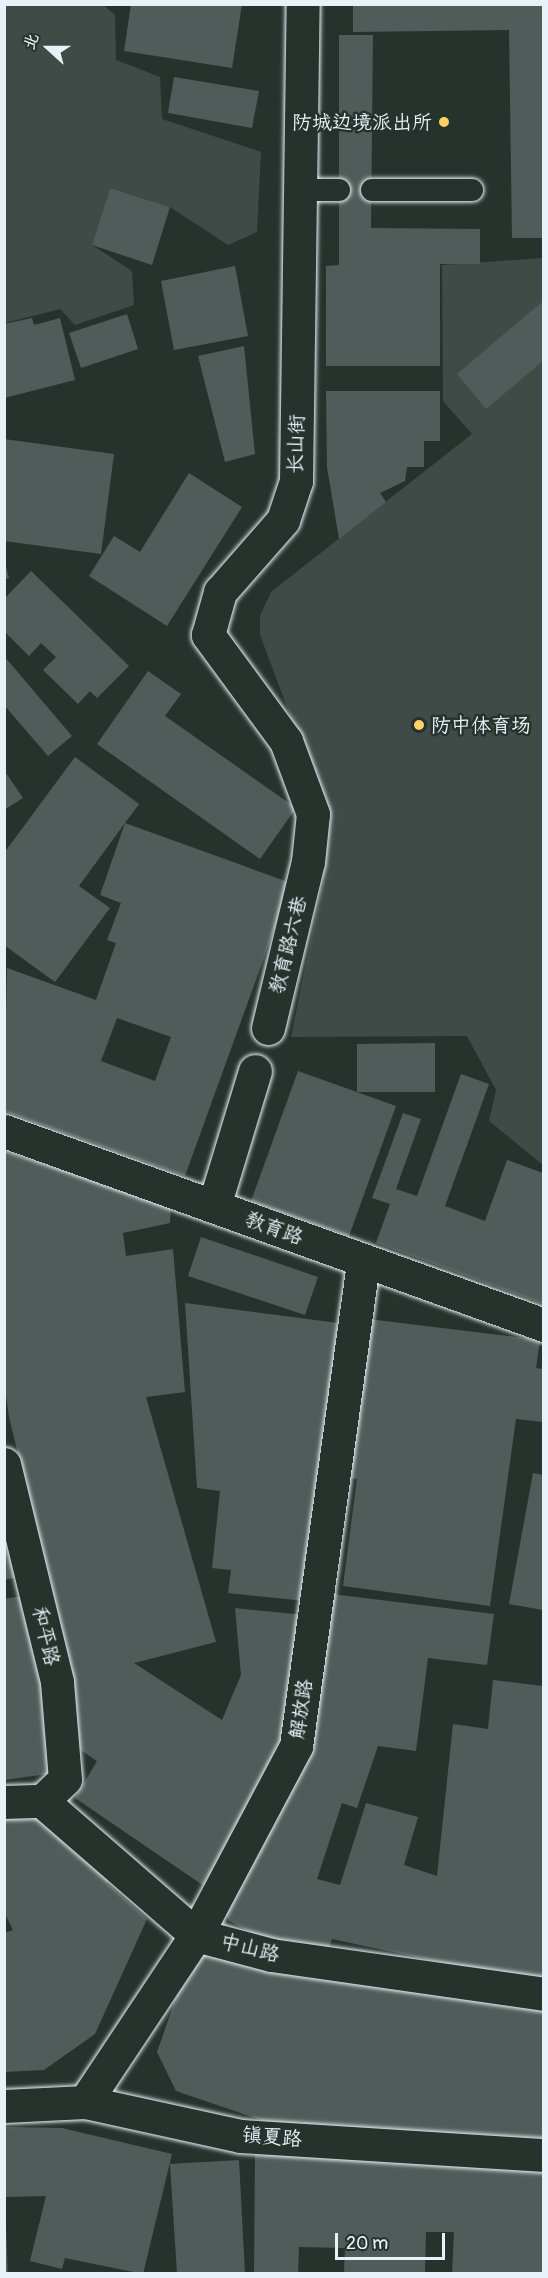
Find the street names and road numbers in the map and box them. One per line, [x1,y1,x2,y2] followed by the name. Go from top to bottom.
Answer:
[283,414,309,474] street label: 长山街
[264,894,312,996] street label: 教育路六巷
[242,1206,306,1250] street label: 教育路
[28,1604,64,1668] street label: 和平路
[285,1678,317,1740] street label: 解放路
[218,1929,282,1967] street label: 中山路
[241,2122,303,2152] street label: 镇夏路

